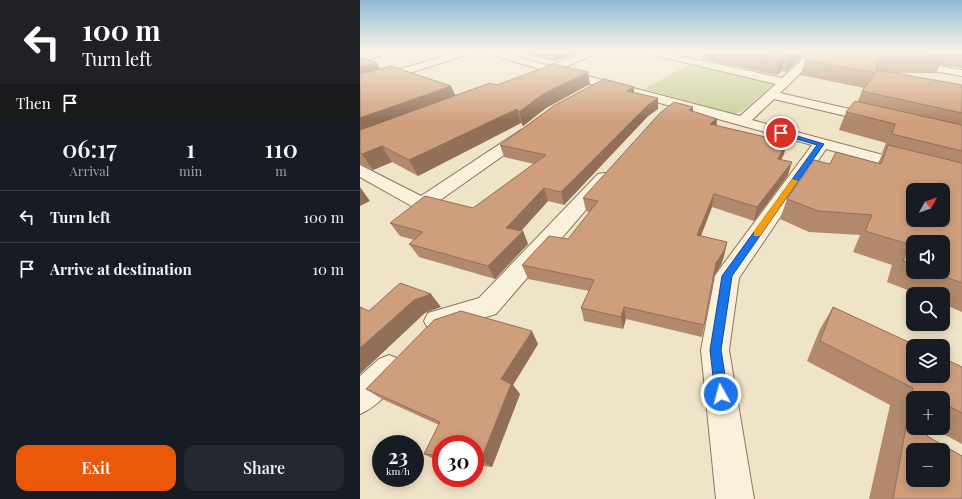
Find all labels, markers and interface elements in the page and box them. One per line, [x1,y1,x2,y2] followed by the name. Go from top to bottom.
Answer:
[82,11,161,48] text: 100 m
[16,16,68,68] icon: left
[82,47,152,71] text: Turn left
[59,92,81,114] icon: arrive
[16,93,51,113] text: Then
[764,116,798,150] pin
[770,122,792,144] icon: arrive
[62,132,117,164] text: 06:17
[186,132,195,164] text: 1
[264,132,298,164] text: 110
[70,162,110,179] text: Arrival
[179,162,202,179] text: min
[275,162,287,179] text: m
[906,183,950,227] north arrow
[906,183,950,487] map controls
[16,206,38,228] icon: left
[50,207,111,227] text: Turn left
[303,207,344,227] text: 100 m
[906,235,950,279] button: sound
[16,258,38,280] icon: arrive
[50,259,192,279] text: Arrive at destination
[312,259,344,279] text: 10 m
[906,287,950,331] button: search
[906,339,950,383] button: layers
[700,373,742,415] position arrow
[906,391,950,435] button: +
[432,435,484,487] speed limit sign: 30
[388,442,408,469] text: 23
[906,443,950,487] button: −
[16,445,176,491] button: Exit
[184,445,344,491] button: Share
[386,464,410,478] text: km/h

